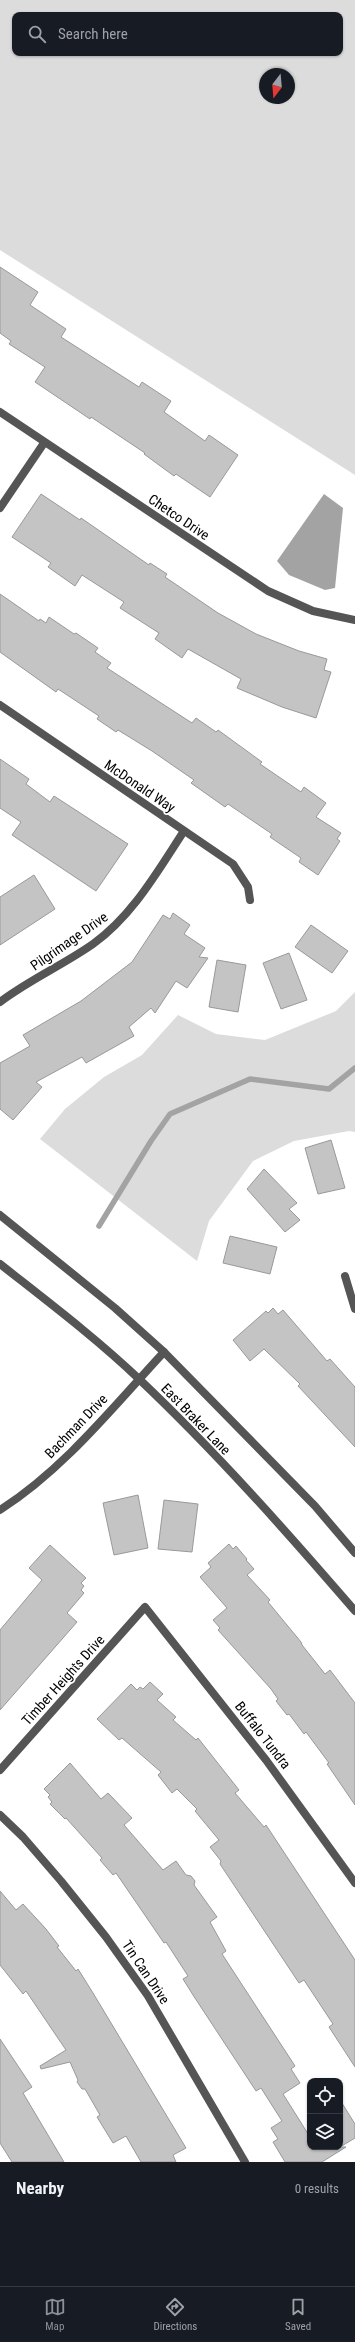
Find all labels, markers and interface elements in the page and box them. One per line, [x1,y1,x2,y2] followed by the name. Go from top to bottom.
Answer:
[12,12,343,56] search box
[26,23,48,45] icon: search
[58,25,128,43] text: Search here
[259,68,295,104] north arrow
[145,491,213,543] street label: Chetco Drive
[102,756,179,816] street label: McDonald Way
[27,908,111,973] street label: Pilgrimage Drive
[158,1380,234,1458] street label: East Braker Lane
[42,1390,111,1461] street label: Bachman Drive
[18,1631,108,1728] street label: Timber Heights Drive
[232,1698,294,1772] street label: Buffalo Tundra
[119,1937,173,2007] street label: Tin Can Drive
[307,2078,343,2150] map controls
[307,2078,343,2114] button: locate
[307,2114,343,2150] button: layers
[16,2178,64,2198] text: Nearby
[295,2181,339,2196] text: 0 results
[44,2296,66,2333] tab: Map
[153,2296,197,2333] tab: Directions
[285,2296,311,2333] tab: Saved

